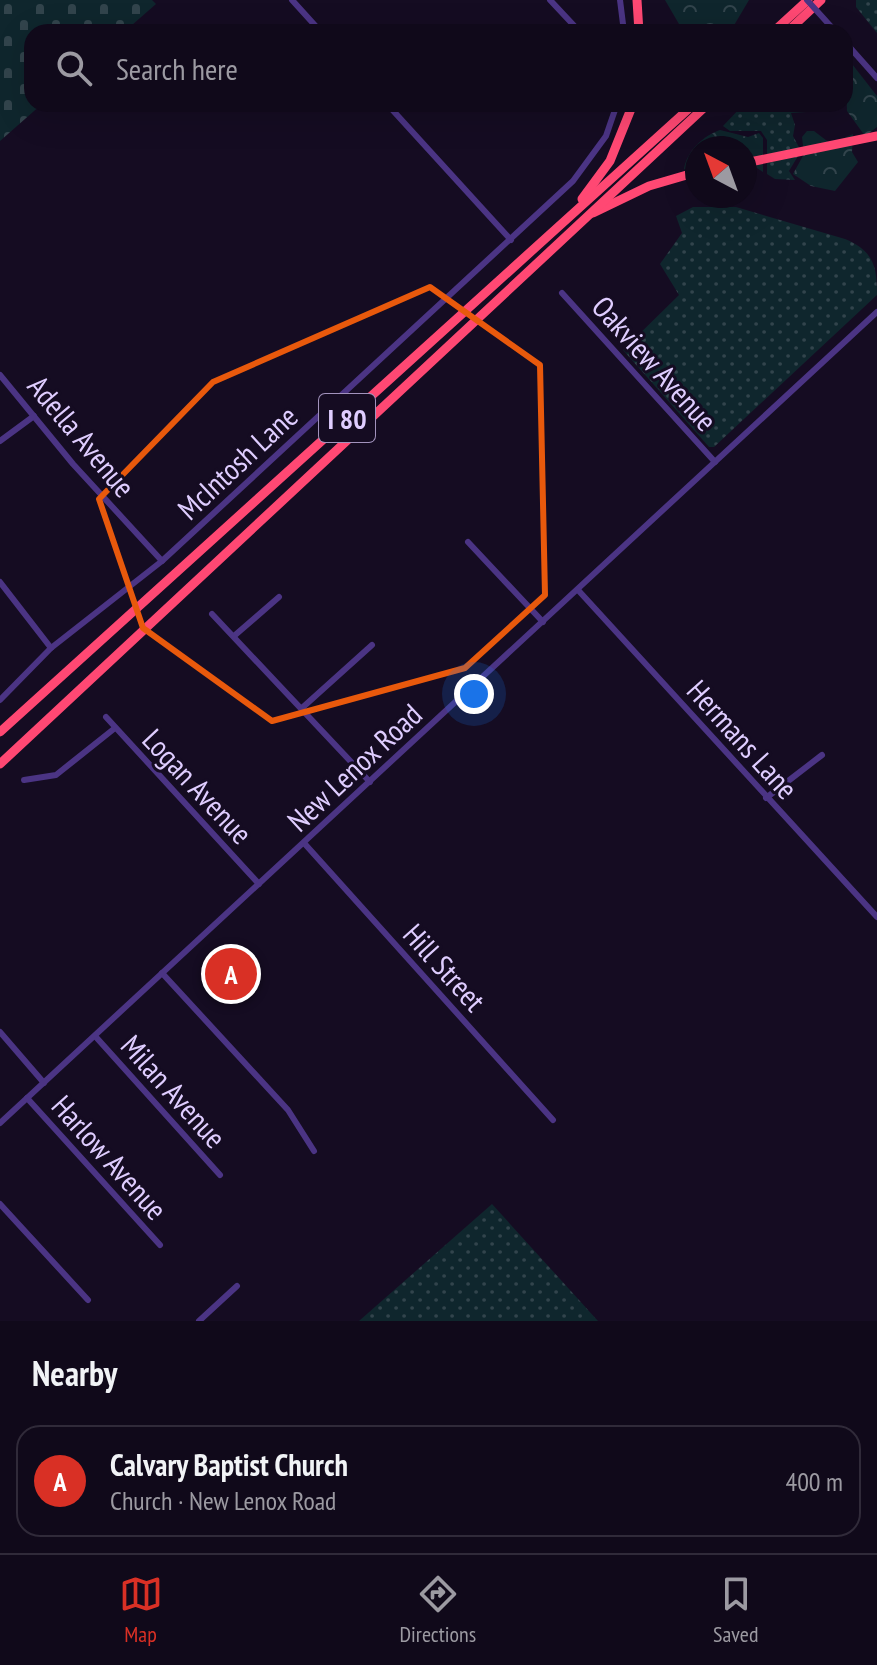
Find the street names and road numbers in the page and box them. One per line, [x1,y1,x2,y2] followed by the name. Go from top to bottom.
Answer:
[584,287,726,439] street label: Oakview Avenue
[20,367,144,505] street label: Adella Avenue
[319,394,375,442] road number: I 80
[169,397,305,527] street label: McIntosh Lane
[679,671,807,807] street label: Hermans Lane
[279,695,429,839] street label: New Lenox Road
[135,720,261,852] street label: Logan Avenue
[395,915,495,1020] street label: Hill Street
[113,1026,235,1156] street label: Milan Avenue
[44,1087,176,1227] street label: Harlow Avenue

